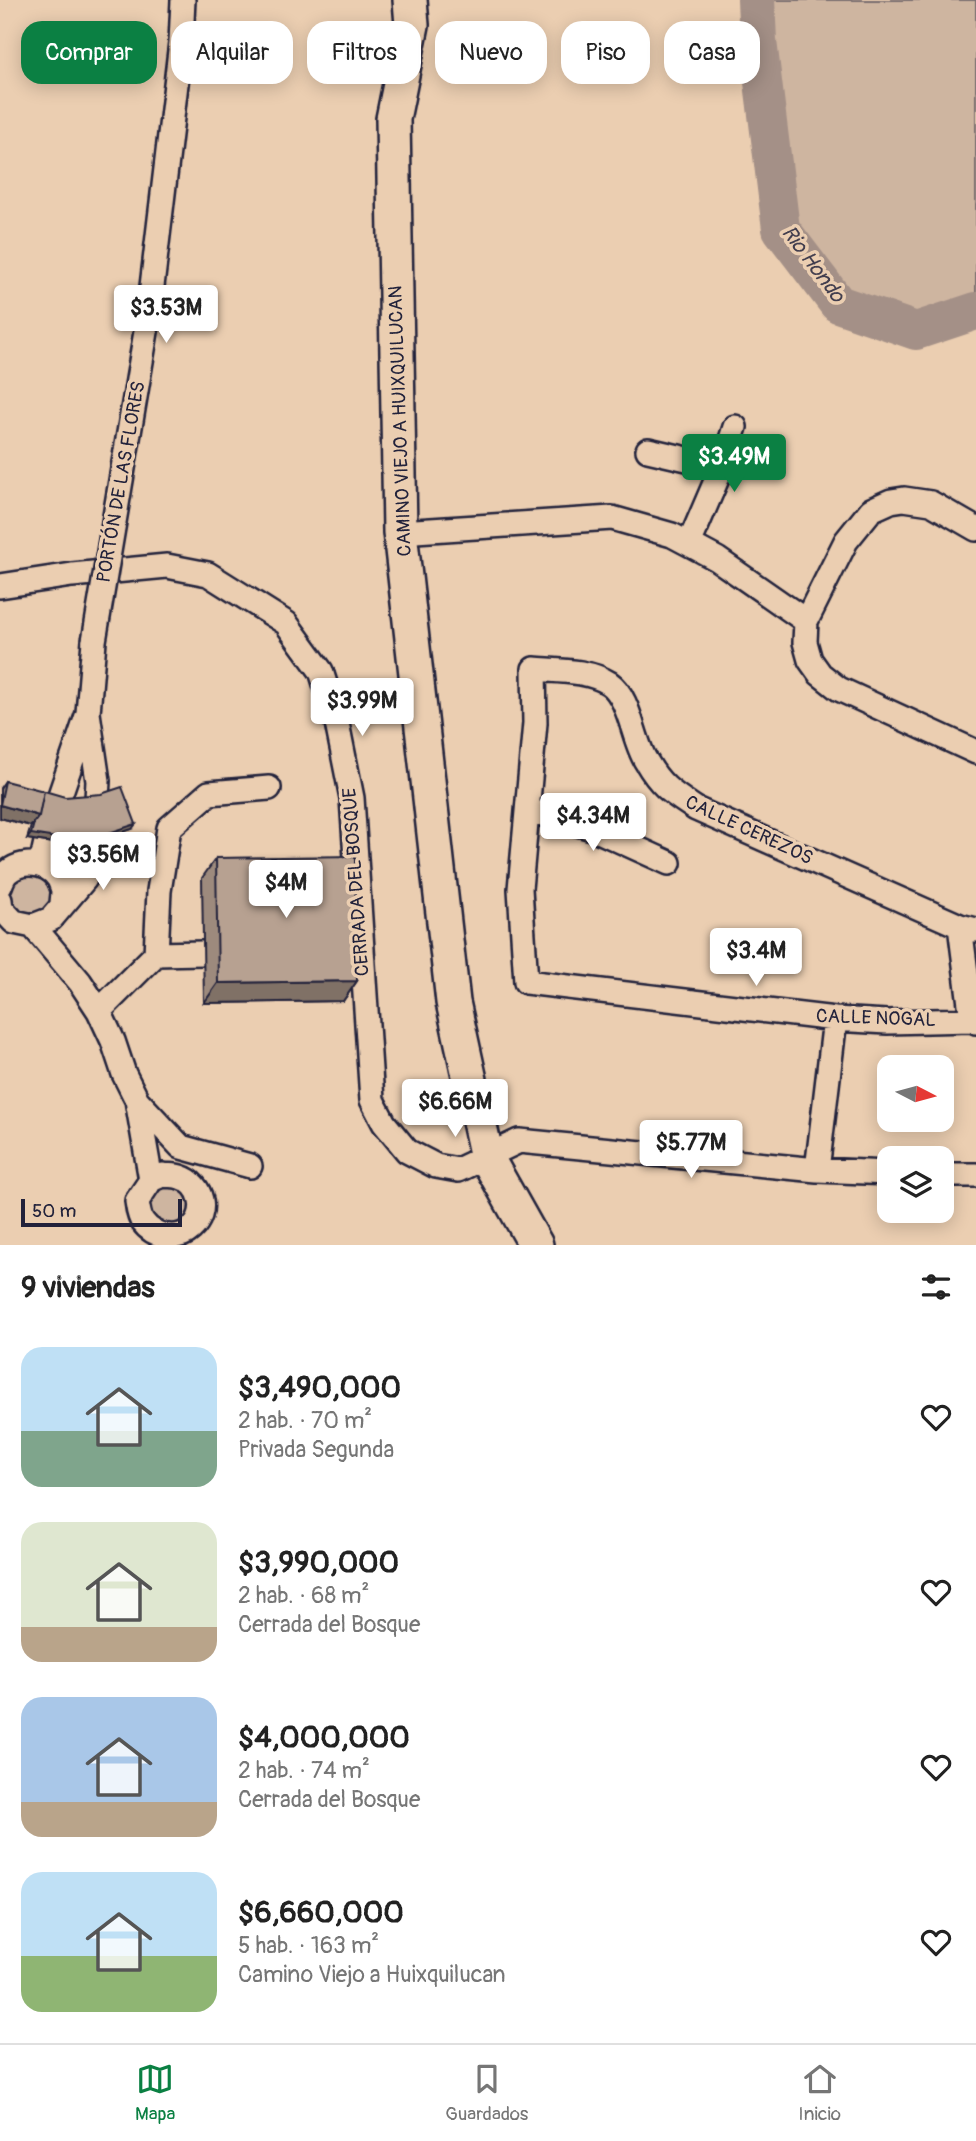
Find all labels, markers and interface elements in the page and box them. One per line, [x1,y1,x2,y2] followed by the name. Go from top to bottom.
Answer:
[21,21,157,84] chip: Comprar
[171,21,293,84] chip: Alquilar
[307,21,421,84] chip: Filtros
[435,21,547,84] chip: Nuevo
[561,21,650,84] chip: Piso
[664,21,760,84] chip: Casa
[775,220,852,309] water label: Rio Hondo
[383,285,417,557] street label: CAMINO VIEJO A HUIXQUILUCAN
[109,286,223,345] pin: $3.53M
[130,293,202,322] text: $3.53M
[91,379,151,585] street label: PORTÓN DE LAS FLORES
[677,434,791,494] pin: $3.49M
[698,442,770,471] text: $3.49M
[305,678,419,738] pin: $3.99M
[327,686,397,715] text: $3.99M
[337,787,375,977] street label: CERRADA DEL BOSQUE
[681,790,817,870] street label: CALLE CEREZOS
[536,794,650,853] pin: $4.34M
[556,801,630,830] text: $4.34M
[46,832,160,892] pin: $3.56M
[67,840,139,869] text: $3.56M
[252,860,320,920] pin: $4M
[265,868,307,897] text: $4M
[707,928,805,988] pin: $3.4M
[726,936,786,965] text: $3.4M
[816,1004,936,1032] street label: CALLE NOGAL
[877,1055,954,1132] north arrow
[877,1055,954,1223] map controls
[398,1080,512,1139] pin: $6.66M
[418,1087,492,1116] text: $6.66M
[634,1120,748,1180] pin: $5.77M
[656,1128,726,1157] text: $5.77M
[877,1146,954,1223] button: layers
[21,1196,182,1228] scale bar
[32,1199,76,1223] text: 50 m
[917,1268,955,1306] icon: filters
[21,1269,155,1306] text: 9 viviendas
[238,1369,401,1406] text: $3,490,000
[77,1375,161,1459] icon: home
[917,1398,955,1436] icon: heart
[238,1406,372,1435] text: 2 hab. · 70 m²
[238,1435,394,1464] text: Privada Segunda
[238,1544,399,1581] text: $3,990,000
[77,1550,161,1634] icon: home
[917,1573,955,1611] icon: heart
[238,1581,369,1610] text: 2 hab. · 68 m²
[238,1610,420,1639] text: Cerrada del Bosque
[238,1719,410,1756] text: $4,000,000
[77,1725,161,1809] icon: home
[917,1748,955,1786] icon: heart
[238,1756,370,1785] text: 2 hab. · 74 m²
[238,1785,420,1814] text: Cerrada del Bosque
[238,1894,404,1931] text: $6,660,000
[77,1900,161,1984] icon: home
[917,1923,955,1961] icon: heart
[238,1931,379,1960] text: 5 hab. · 163 m²
[238,1960,505,1989] text: Camino Viejo a Huixquilucan
[135,2060,175,2126] tab: Mapa
[445,2060,528,2126] tab: Guardados
[798,2060,841,2126] tab: Inicio

